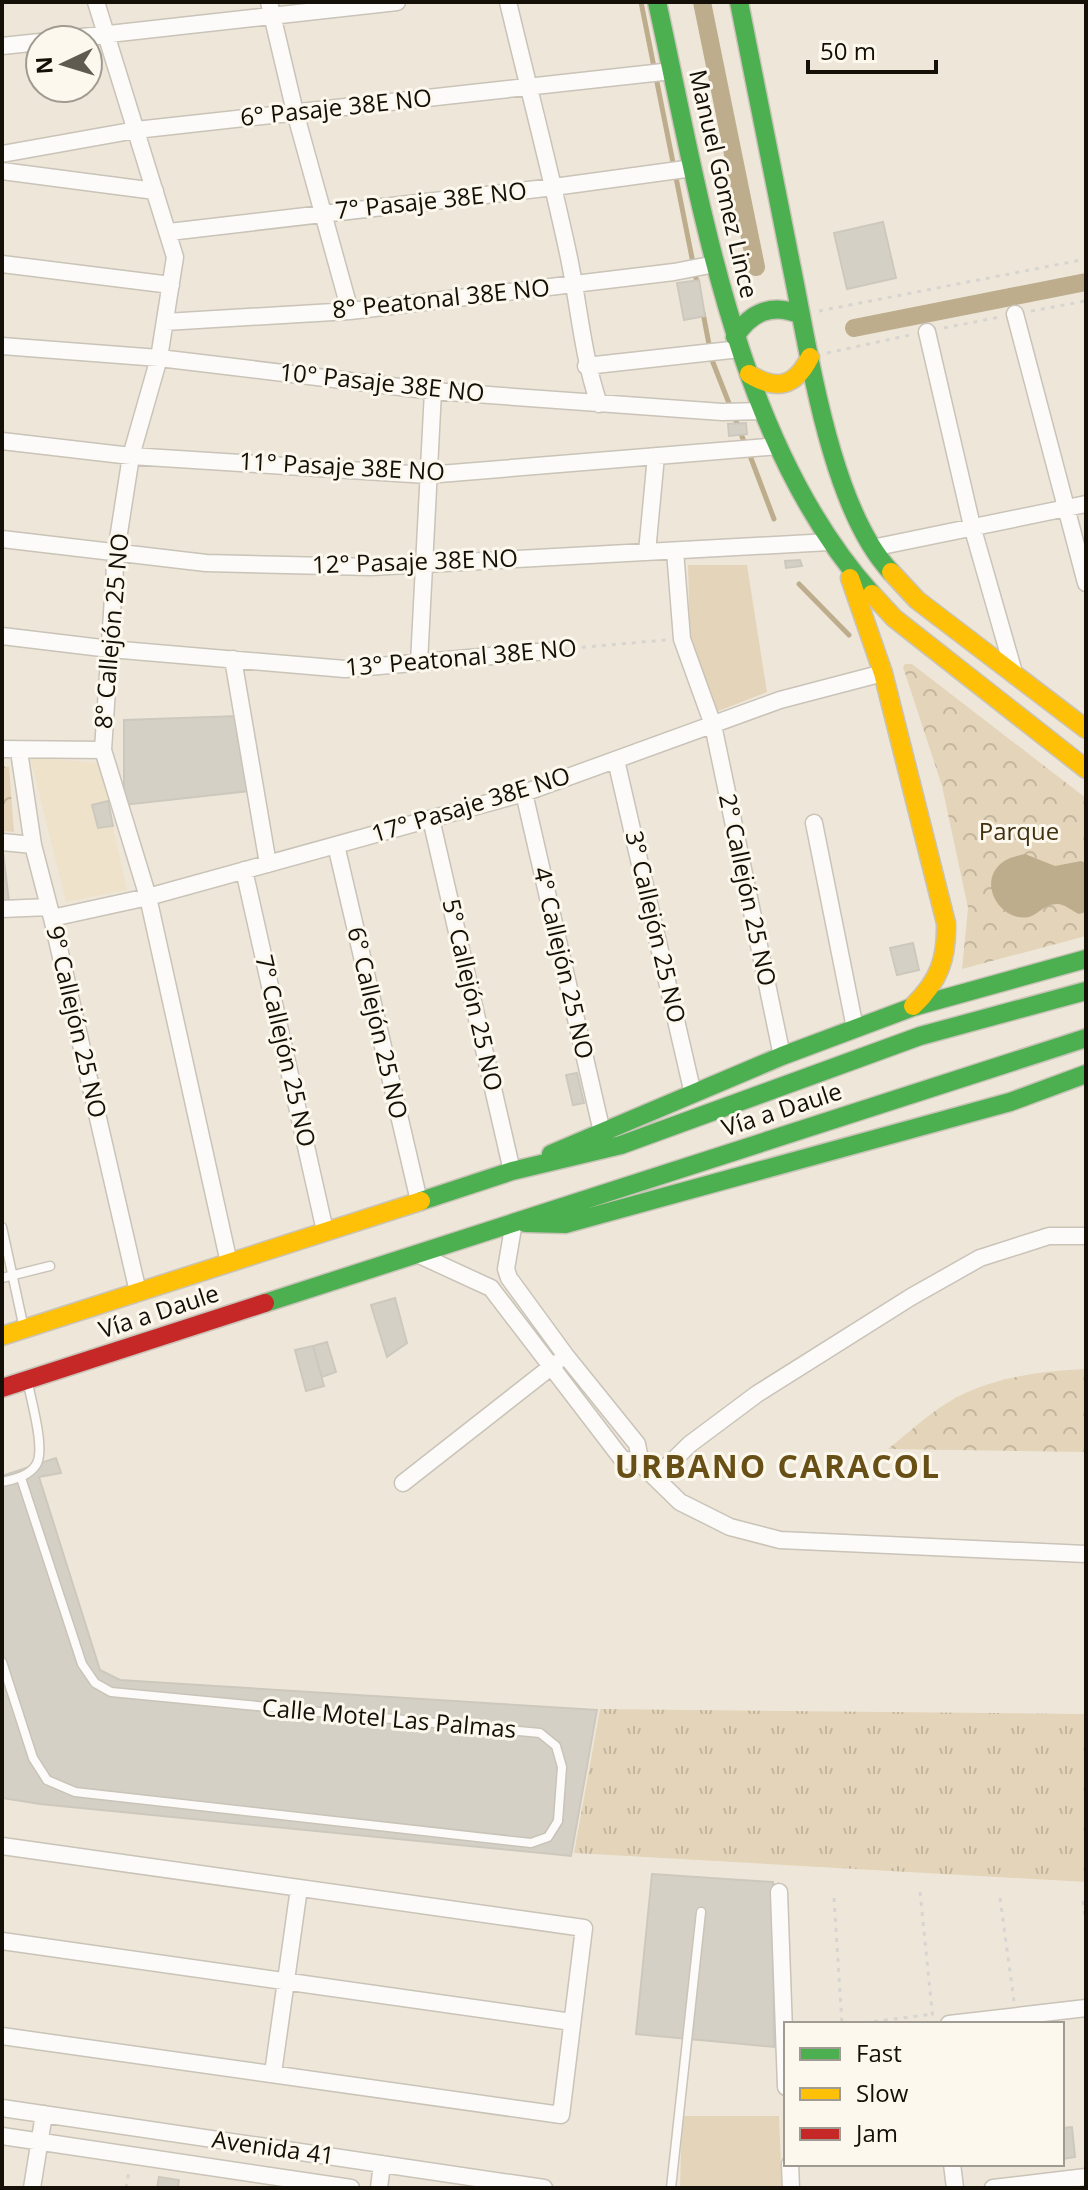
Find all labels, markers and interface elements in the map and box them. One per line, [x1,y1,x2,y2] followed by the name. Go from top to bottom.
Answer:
[24,24,104,104] north arrow
[808,24,936,74] scale bar
[820,34,876,67] text: 50 m
[27,55,59,75] text: N
[682,66,767,301] street label: Manuel Gomez Lince
[238,80,433,133] street label: 6° Pasaje 38E NO
[333,173,528,226] street label: 7° Pasaje 38E NO
[330,270,551,325] street label: 8° Peatonal 38E NO
[278,354,486,409] street label: 10° Pasaje 38E NO
[238,444,446,487] street label: 11° Pasaje 38E NO
[86,532,135,730] street label: 8° Callejón 25 NO
[311,540,518,581] street label: 12° Pasaje 38E NO
[344,630,578,683] street label: 13° Peatonal 38E NO
[367,758,574,849] street label: 17° Pasaje 38E NO
[712,790,785,989] street label: 2° Callejón 25 NO
[979,814,1059,847] park label: Parque
[618,827,695,1026] street label: 3° Callejón 25 NO
[526,863,603,1062] street label: 4° Callejón 25 NO
[435,895,512,1094] street label: 5° Callejón 25 NO
[39,922,116,1121] street label: 9° Callejón 25 NO
[340,923,417,1122] street label: 6° Callejón 25 NO
[248,951,325,1150] street label: 7° Callejón 25 NO
[717,1074,846,1144] street label: Vía a Daule
[94,1276,223,1346] street label: Vía a Daule
[615,1444,941,1487] district label: URBANO CARACOL
[261,1690,518,1745] street label: Calle Motel Las Palmas
[784,2022,1064,2166] legend
[856,2036,902,2069] text: Fast
[856,2076,909,2109] text: Slow
[854,2116,898,2149] text: Jam
[210,2122,336,2171] street label: Avenida 41

